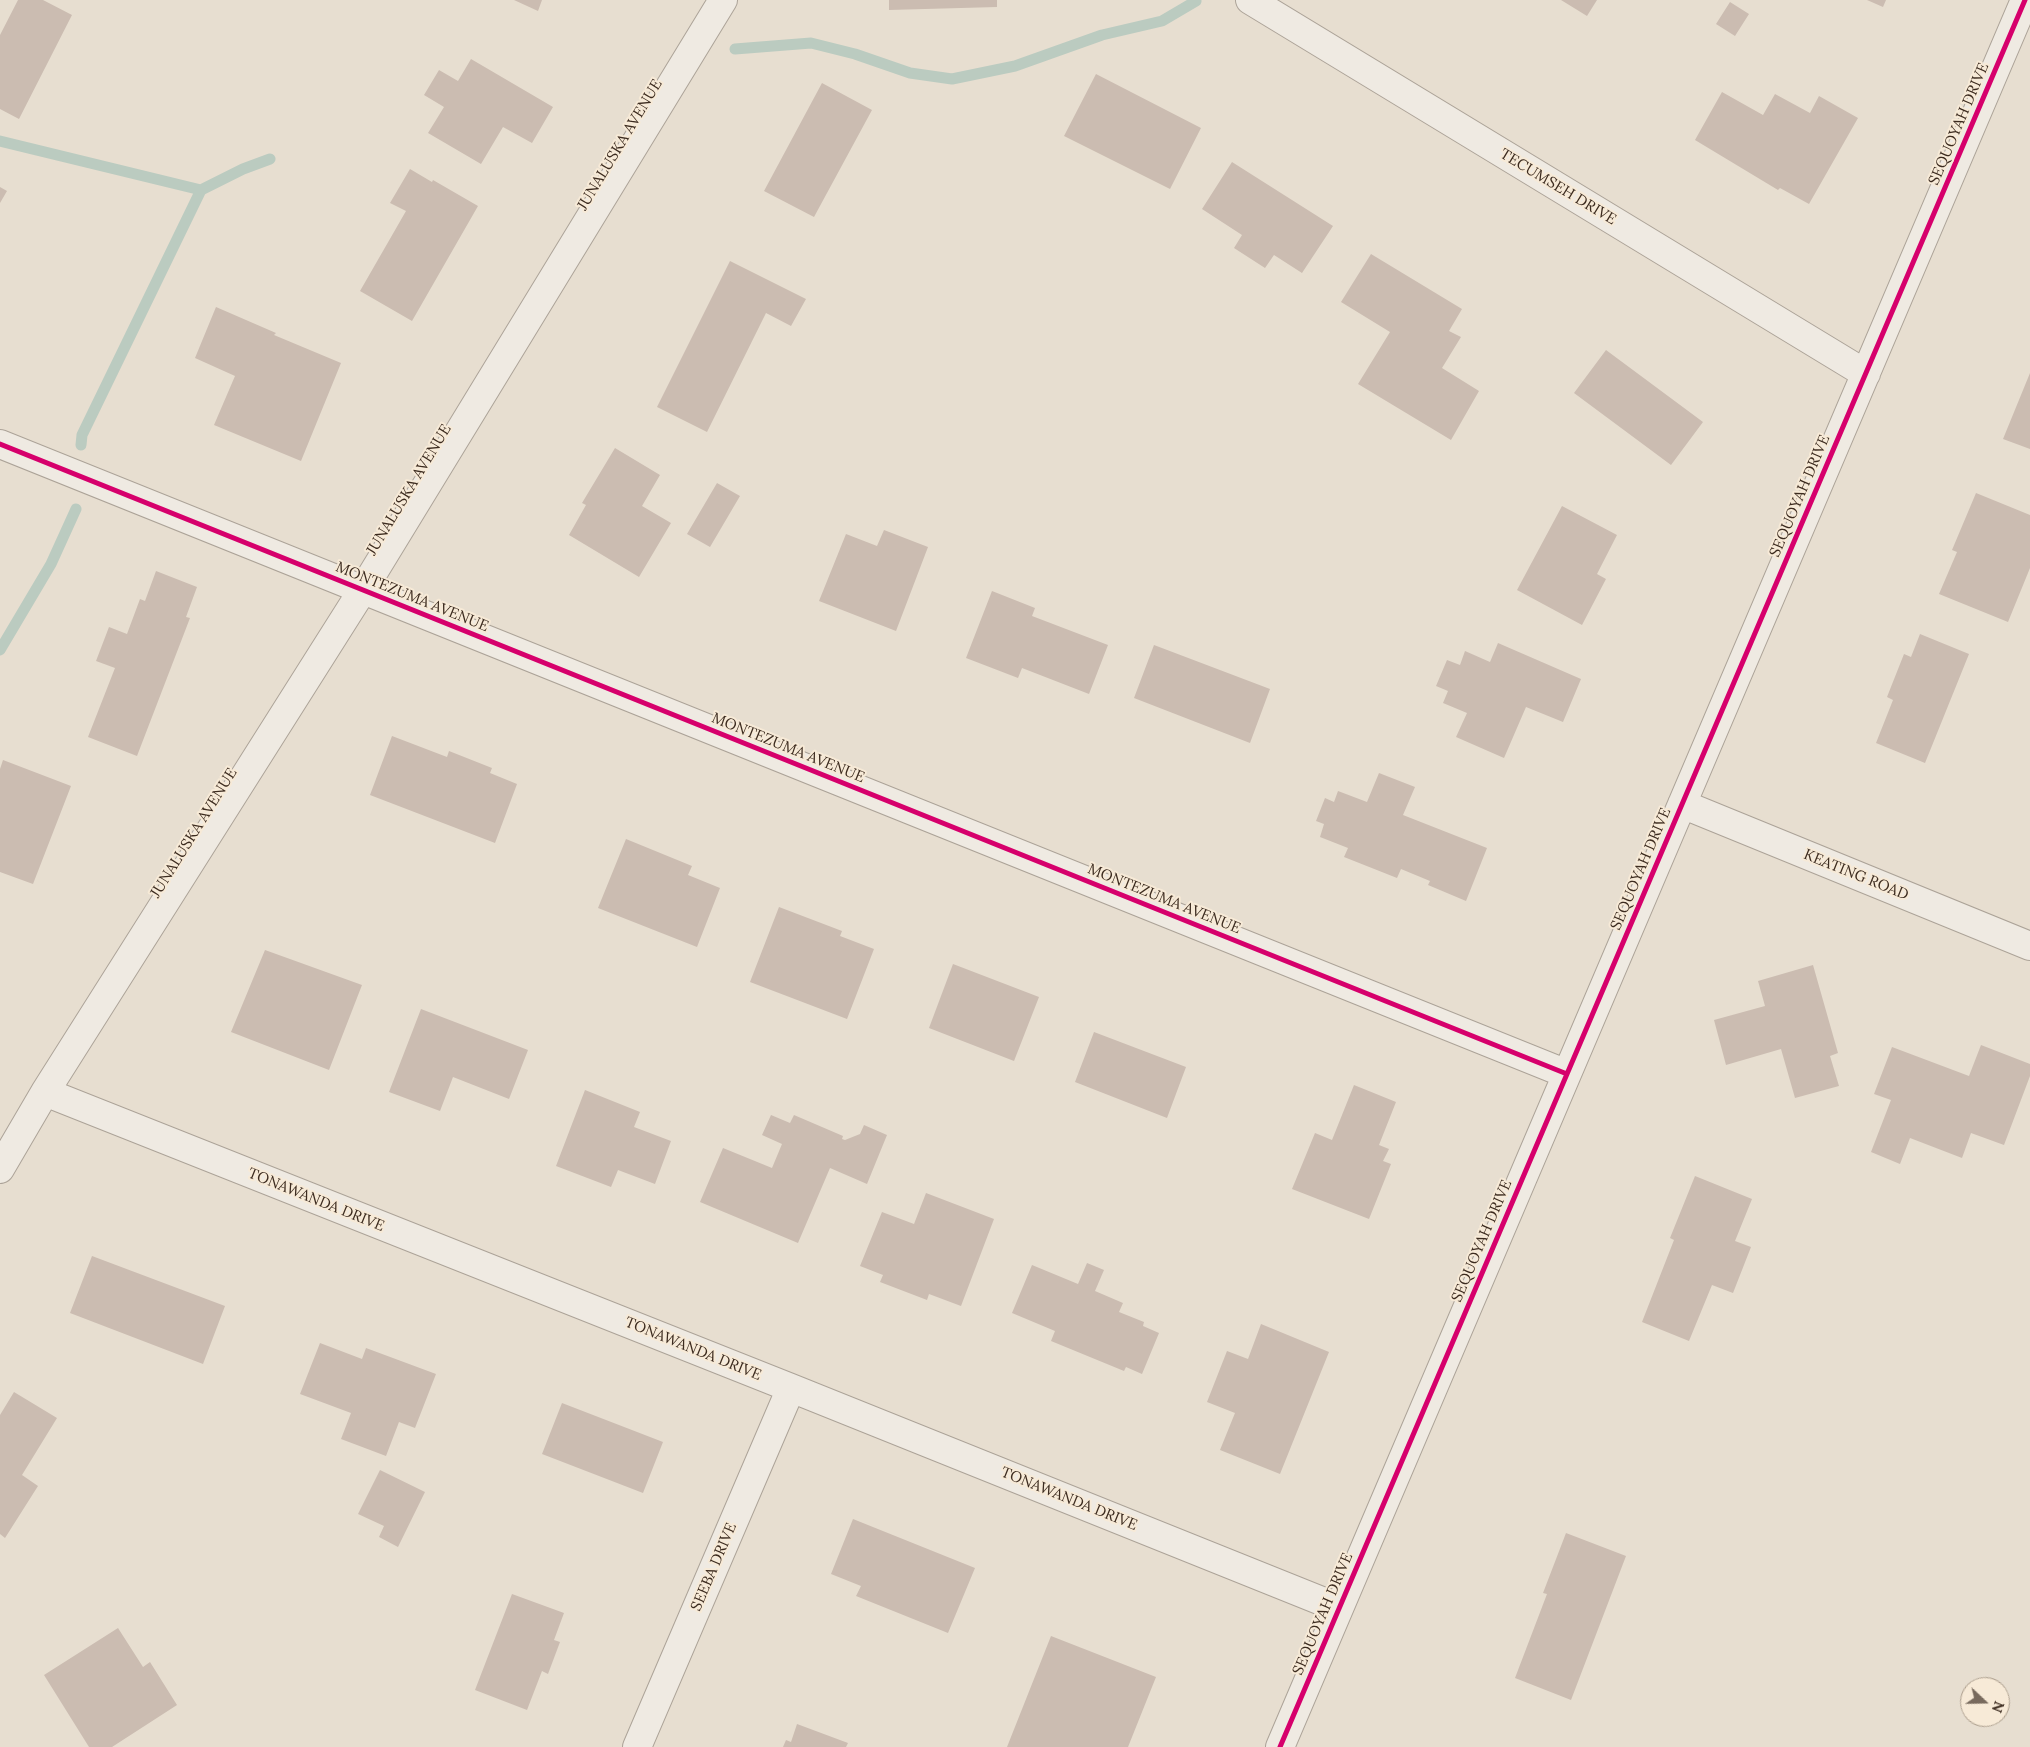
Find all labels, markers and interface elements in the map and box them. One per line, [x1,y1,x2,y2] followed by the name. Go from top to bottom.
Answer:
[1925,60,1993,188] street label: SEQUOYAH DRIVE
[574,76,666,214] street label: JUNALUSKA AVENUE
[1497,145,1619,229] street label: TECUMSEH DRIVE
[363,421,455,559] street label: JUNALUSKA AVENUE
[1766,432,1834,560] street label: SEQUOYAH DRIVE
[333,558,491,636] street label: MONTEZUMA AVENUE
[709,709,867,787] street label: MONTEZUMA AVENUE
[147,765,241,901] street label: JUNALUSKA AVENUE
[1607,805,1675,933] street label: SEQUOYAH DRIVE
[1801,846,1911,904] street label: KEATING ROAD
[1085,860,1243,938] street label: MONTEZUMA AVENUE
[245,1164,387,1236] street label: TONAWANDA DRIVE
[1448,1177,1516,1305] street label: SEQUOYAH DRIVE
[622,1313,764,1385] street label: TONAWANDA DRIVE
[998,1463,1140,1535] street label: TONAWANDA DRIVE
[687,1520,741,1614] street label: SEEBA DRIVE
[1289,1550,1357,1678] street label: SEQUOYAH DRIVE
[1960,1677,2010,1727] north arrow
[1988,1699,2008,1715] text: N

